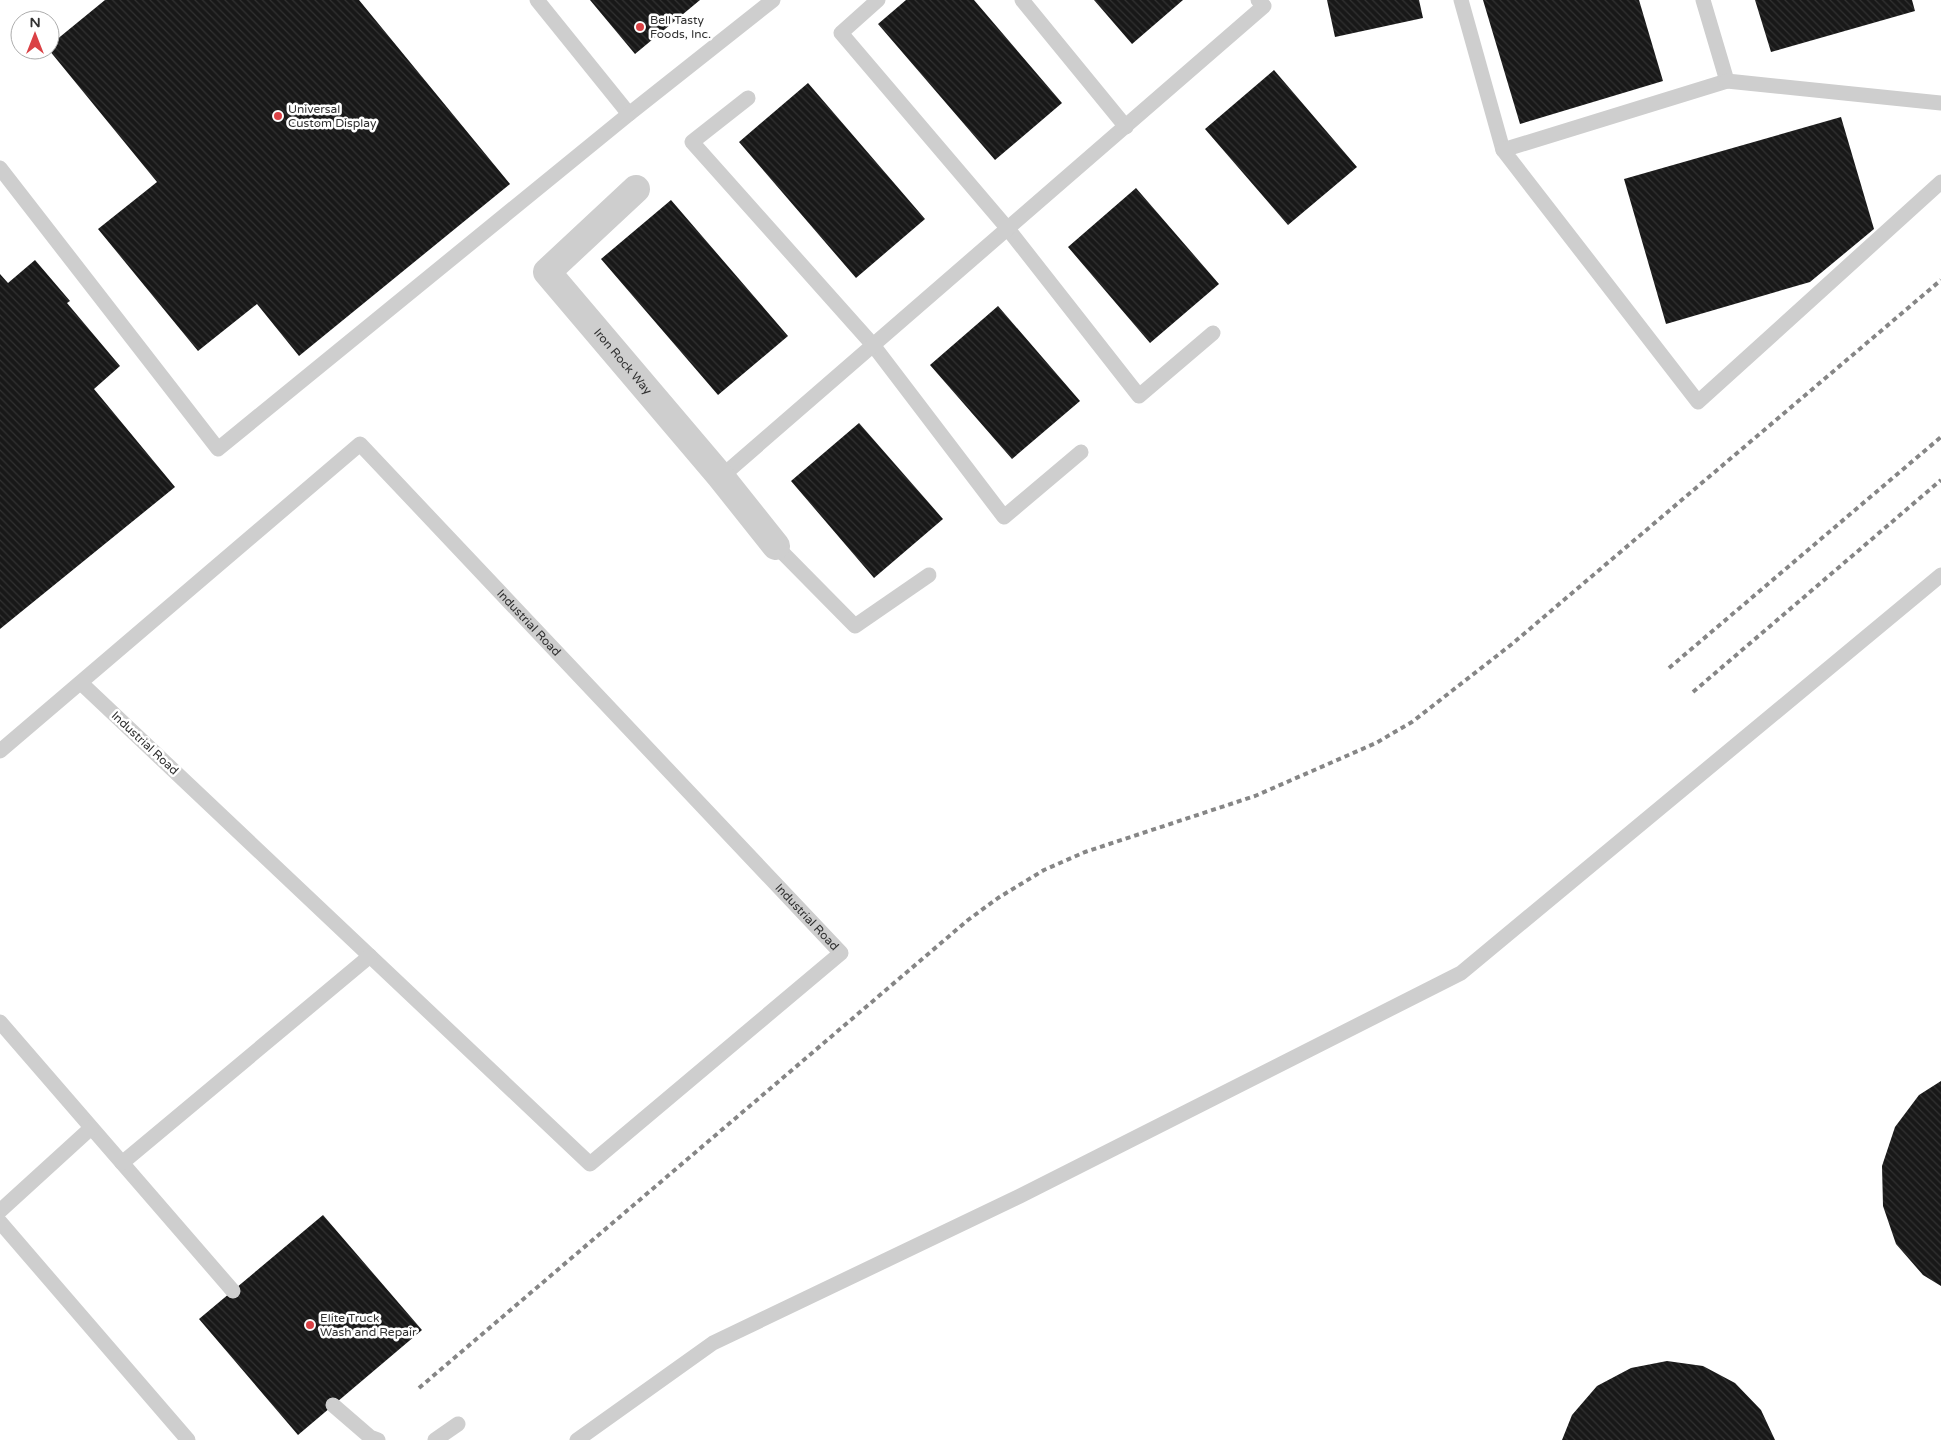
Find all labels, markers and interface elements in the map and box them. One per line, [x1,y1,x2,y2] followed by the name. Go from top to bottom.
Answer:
[10,10,60,60] north arrow
[650,13,711,41] place label: Bell Tasty Foods, Inc.
[29,14,41,31] text: N
[634,21,646,33] marker: Bell Tasty Foods, Inc.
[288,102,377,130] place label: Universal Custom Display
[272,110,284,122] marker: Universal Custom Display
[591,326,655,398] street label: Iron Rock Way
[494,586,564,659] street label: Industrial Road
[109,708,181,778] street label: Industrial Road
[772,881,842,953] street label: Industrial Road
[320,1311,417,1339] place label: Elite Truck Wash and Repair
[304,1319,316,1331] marker: Elite Truck Wash and Repair

